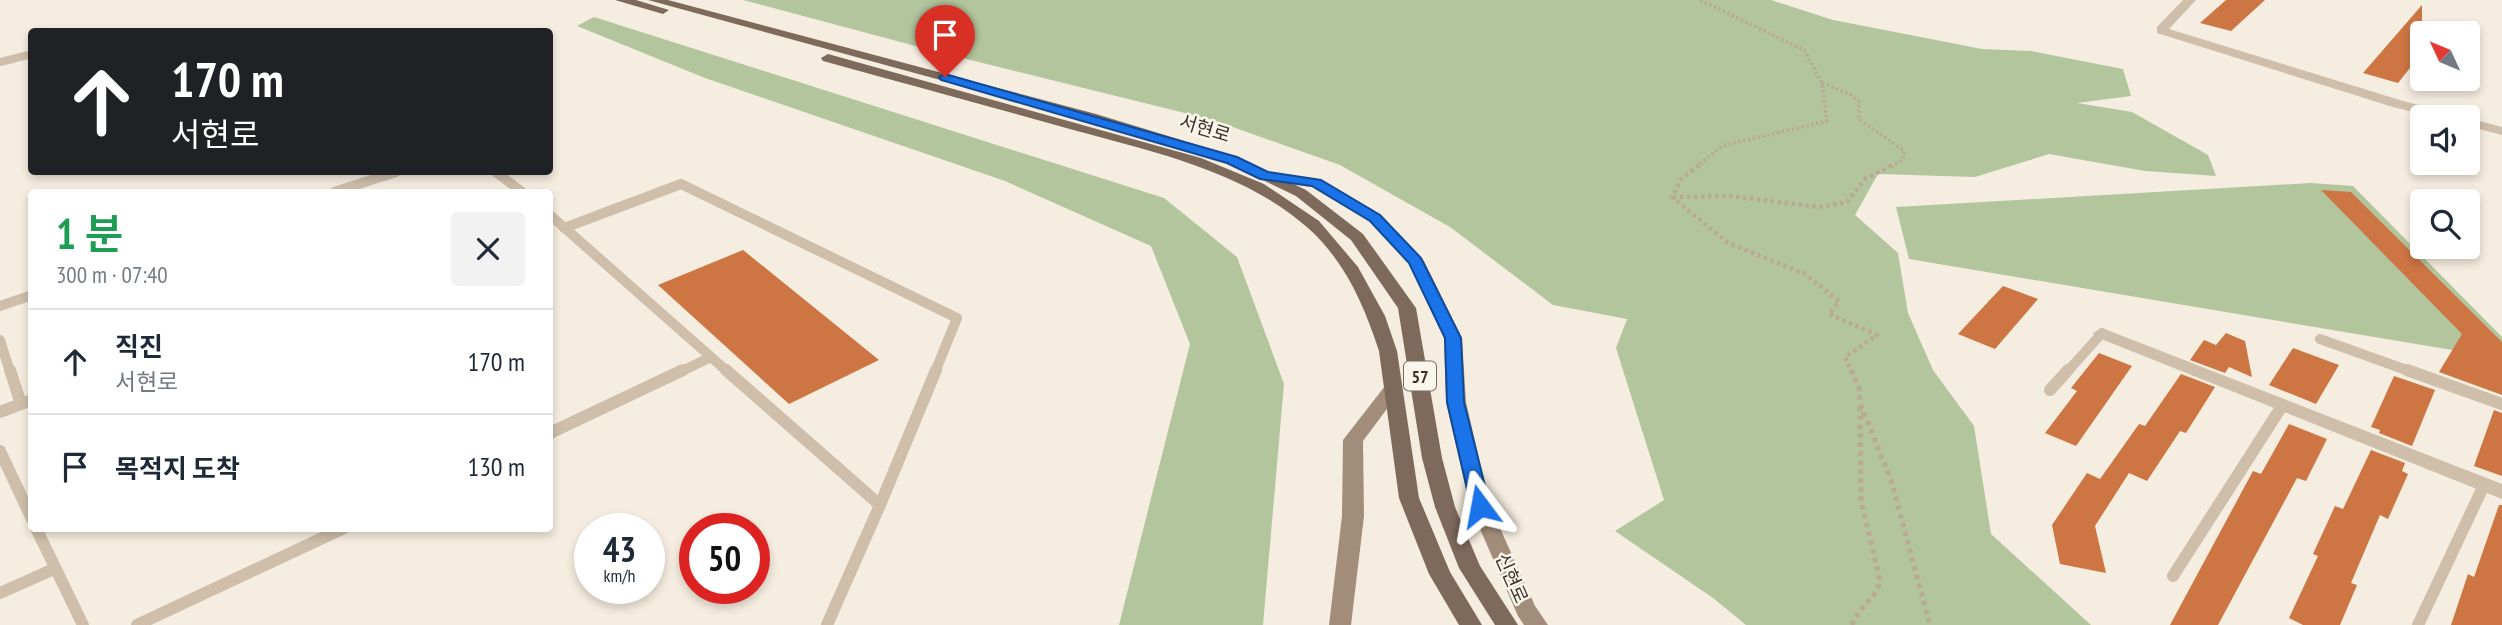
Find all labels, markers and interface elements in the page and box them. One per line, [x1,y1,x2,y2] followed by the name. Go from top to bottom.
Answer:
[915,5,975,77] pin
[926,16,964,54] icon: arrive
[2410,21,2480,91] north arrow
[2410,21,2480,259] map controls
[171,47,284,111] text: 170 m
[56,56,147,147] icon: ahead
[2410,105,2480,175] button: sound
[1176,109,1234,147] street label: 서현로
[171,113,259,155] text: 서현로
[2410,189,2480,259] button: search
[56,206,123,261] text: 1 분
[451,212,525,286] button: close
[56,260,168,289] text: 300 m · 07:40
[115,330,163,363] text: 직진
[56,343,94,381] icon: ahead
[467,345,525,378] text: 170 m
[1404,362,1436,390] road number: 57
[115,367,178,396] text: 서현로
[56,448,94,486] icon: arrive
[467,450,525,483] text: 130 m
[115,452,240,485] text: 목적지 도착
[1443,469,1517,543] position arrow
[679,513,770,604] speed limit sign: 50
[603,526,636,572] text: 43
[1490,549,1534,607] street label: 신현로
[604,564,635,587] text: km/h

